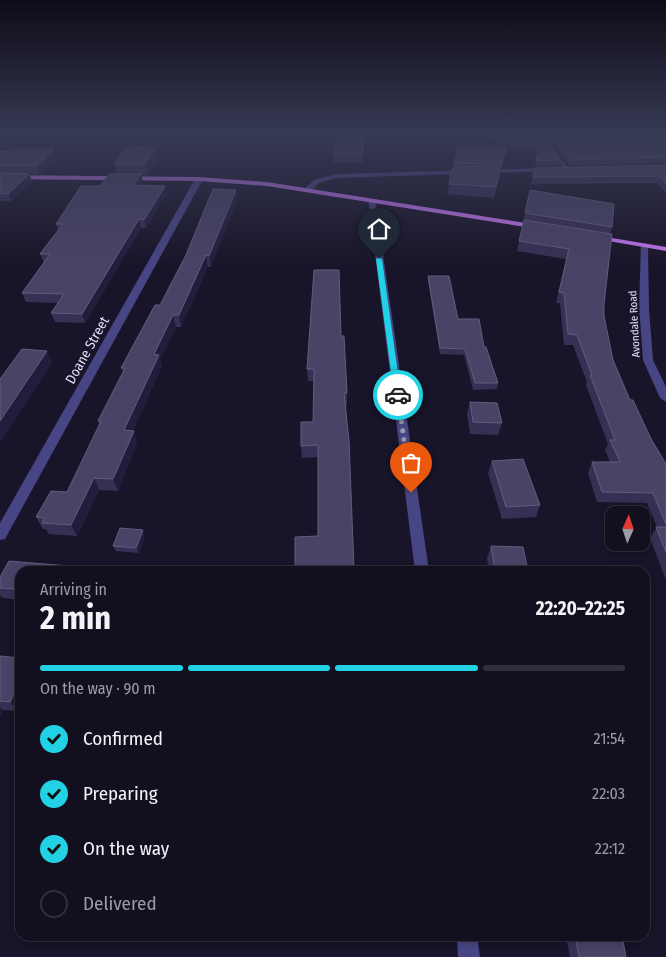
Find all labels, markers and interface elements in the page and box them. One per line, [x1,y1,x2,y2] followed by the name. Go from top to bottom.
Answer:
[358,208,400,259] pin
[365,215,393,243] icon: home
[626,290,643,358] street label: Avondale Road
[62,313,113,387] street label: Doane Street
[373,370,423,420] courier
[384,381,412,409] icon: car
[390,442,432,493] pin
[397,449,425,477] icon: bag
[605,506,650,551] north arrow
[605,506,650,551] map controls
[40,580,107,599] text: Arriving in
[536,597,625,620] text: 22:20–22:25
[40,599,111,637] text: 2 min
[40,679,156,698] text: On the way · 90 m
[40,725,68,753] icon: check
[83,727,163,750] text: Confirmed
[594,729,625,748] text: 21:54
[40,780,68,808] icon: check
[83,782,158,805] text: Preparing
[592,784,625,803] text: 22:03
[40,835,68,863] icon: check
[83,837,169,860] text: On the way
[595,839,625,858] text: 22:12
[83,892,157,915] text: Delivered

